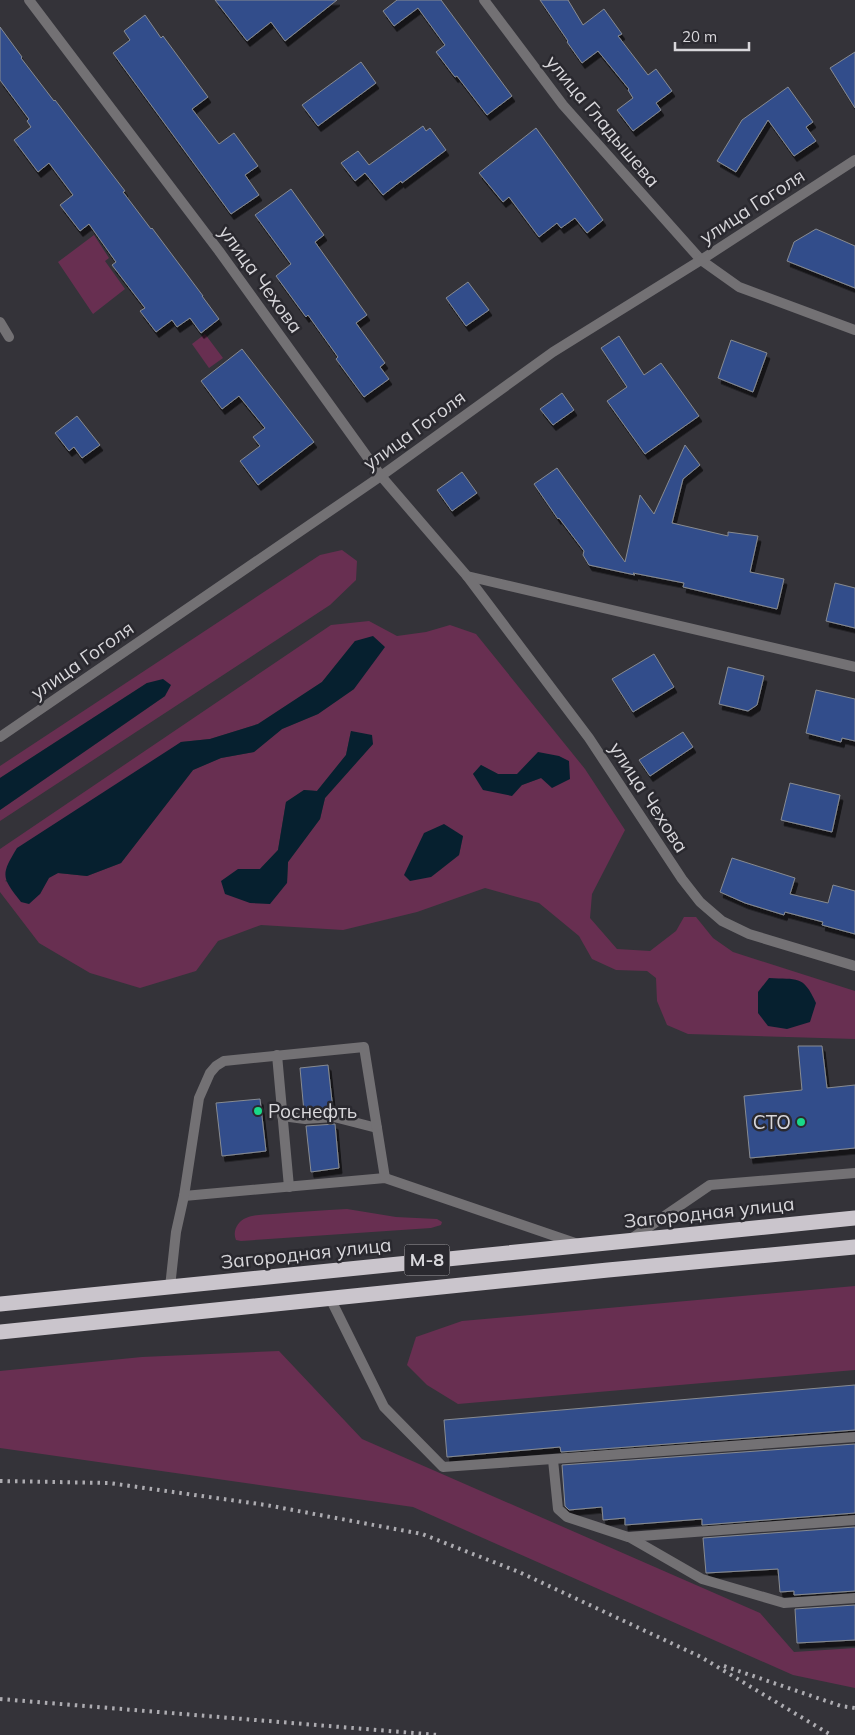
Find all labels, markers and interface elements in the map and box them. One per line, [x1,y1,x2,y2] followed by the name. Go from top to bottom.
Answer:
[675,20,749,52] scale bar
[682,27,717,46] text: 20 m
[541,50,665,192] street label: улица Гладышева
[695,163,809,249] street label: улица Гоголя
[214,220,308,338] street label: улица Чехова
[358,385,470,475] street label: улица Гоголя
[26,616,138,704] street label: улица Гоголя
[604,737,694,857] street label: улица Чехова
[268,1099,357,1123] place label: Роснефть
[252,1105,264,1117] marker: Роснефть
[753,1110,791,1134] place label: СТО
[795,1116,807,1128] marker: СТО
[623,1191,795,1233] street label: Загородная улица
[220,1232,392,1274] street label: Загородная улица
[404,1244,450,1276] road number: М-8

